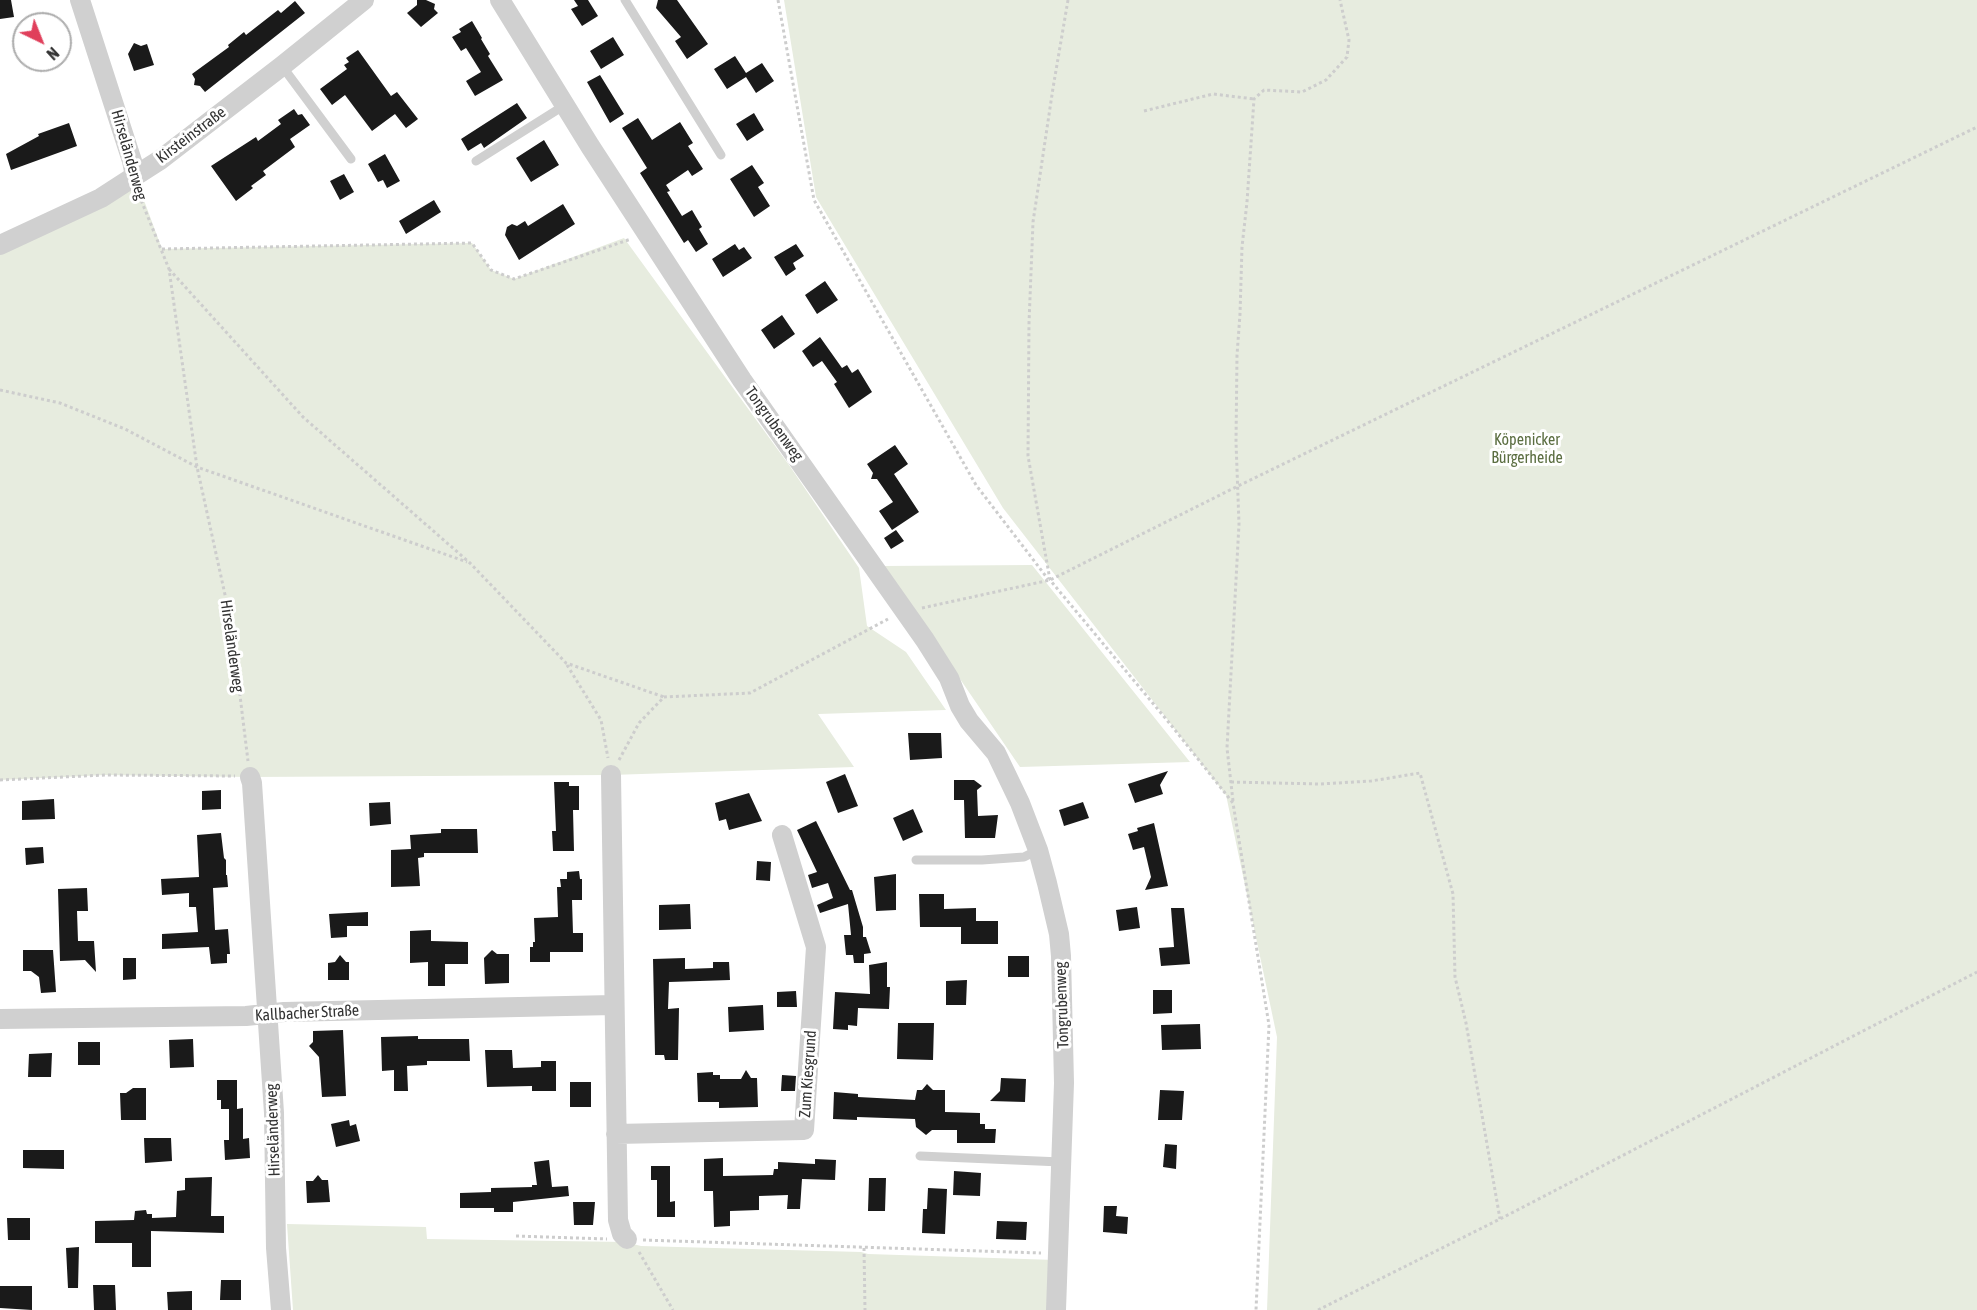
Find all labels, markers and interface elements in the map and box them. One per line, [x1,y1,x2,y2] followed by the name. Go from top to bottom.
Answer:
[12,12,72,72] north arrow
[43,44,63,64] text: N
[153,103,229,167] street label: Kirsteinstraße
[107,108,151,202] street label: Hirseländerweg
[741,383,807,465] street label: Tongrubenweg
[1491,430,1563,468] park label: Köpenicker Bürgerheide
[216,599,248,693] street label: Hirseländerweg
[1051,961,1073,1049] street label: Tongrubenweg
[254,1001,360,1025] street label: Kallbacher Straße
[795,1030,821,1118] street label: Zum Kiesgrund
[262,1083,284,1177] street label: Hirseländerweg

